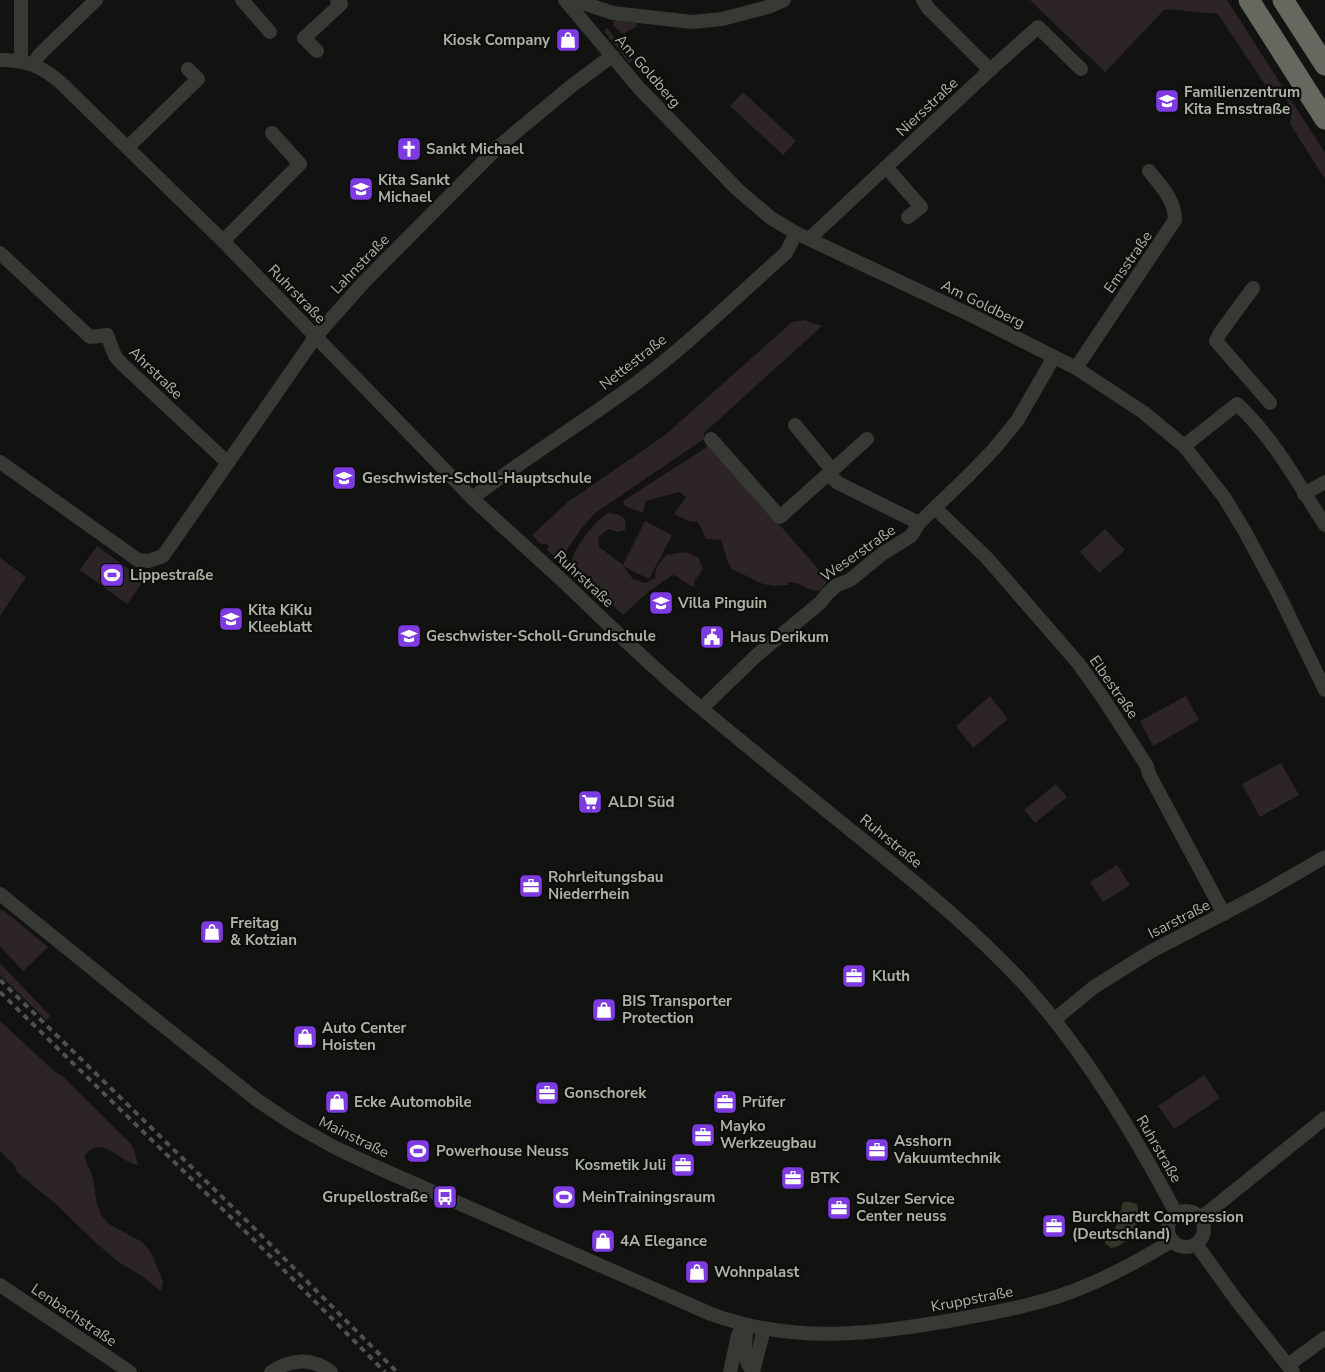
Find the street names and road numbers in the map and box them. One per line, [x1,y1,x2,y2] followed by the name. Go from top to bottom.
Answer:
[611,30,685,112] street label: Am Goldberg
[892,73,962,141] street label: Niersstraße
[1099,227,1157,297] street label: Emsstraße
[326,230,394,298] street label: Lahnstraße
[264,260,330,328] street label: Ruhrstraße
[938,275,1028,333] street label: Am Goldberg
[595,329,671,395] street label: Nettestraße
[125,342,187,404] street label: Ahrstraße
[817,520,899,586] street label: Weserstraße
[550,546,618,612] street label: Ruhrstraße
[1085,651,1143,723] street label: Elbestraße
[856,810,926,872] street label: Ruhrstraße
[1145,895,1213,943] street label: Isarstraße
[316,1111,392,1163] street label: Mainstraße
[1132,1111,1186,1187] street label: Ruhrstraße
[27,1279,121,1351] street label: Lenbachstraße
[929,1281,1015,1317] street label: Kruppstraße

